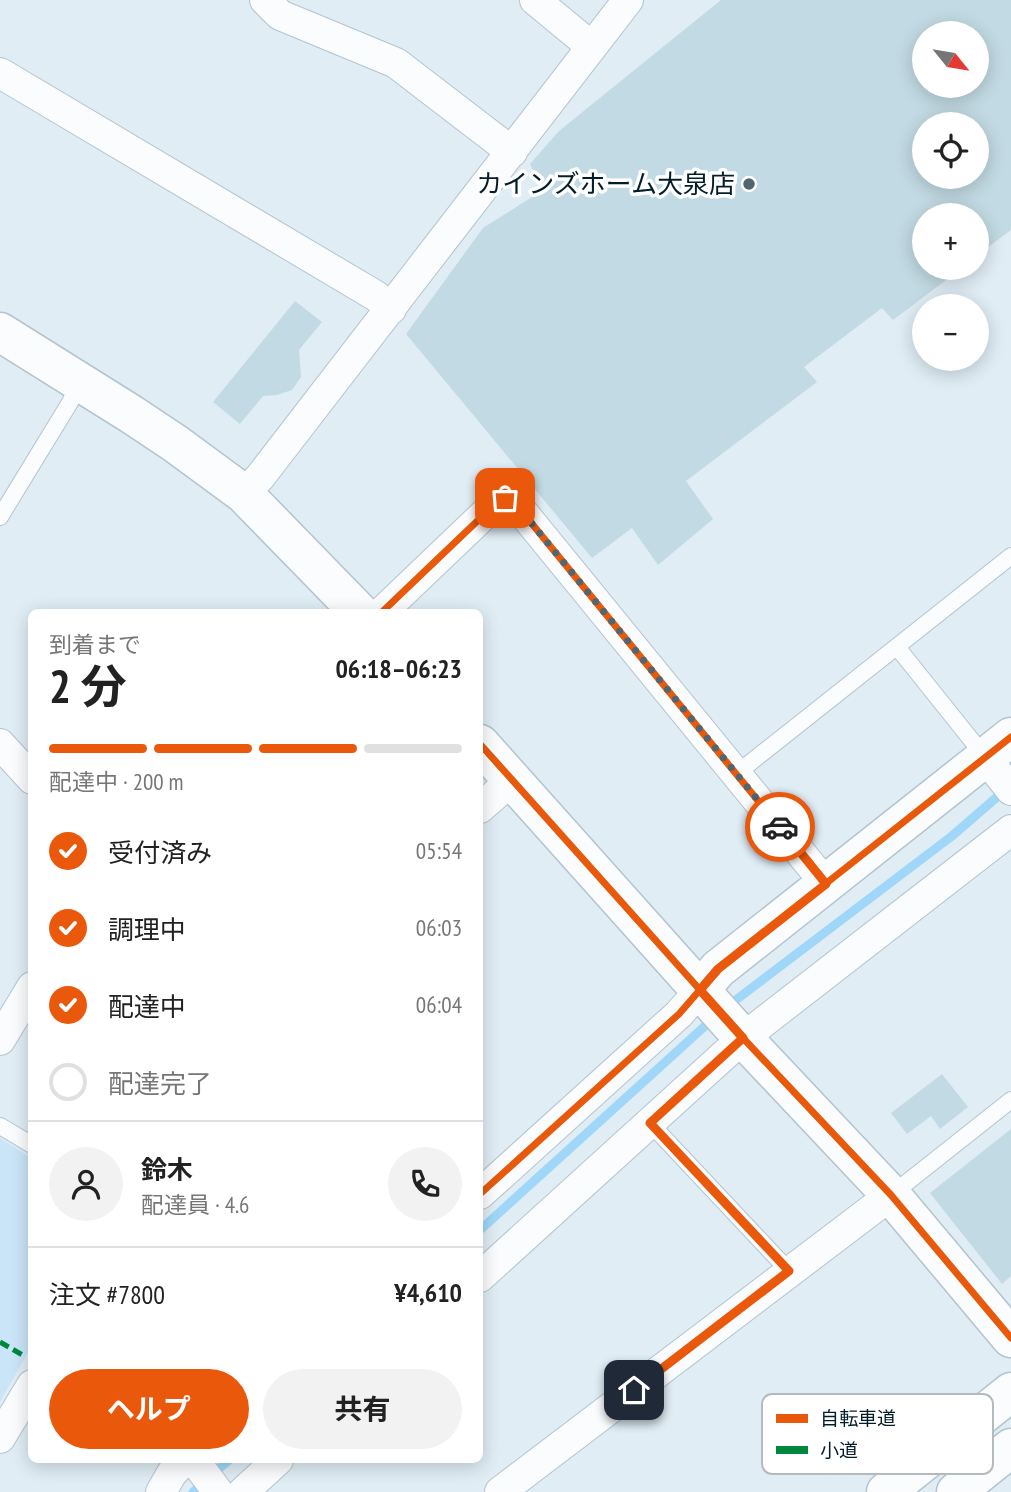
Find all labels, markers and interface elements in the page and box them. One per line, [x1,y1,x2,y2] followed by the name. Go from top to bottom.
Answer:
[912,21,989,98] north arrow
[912,21,989,371] map controls
[912,112,989,189] button: locate
[476,167,735,200] place label: カインズホーム大泉店
[741,176,757,192] marker: カインズホーム大泉店
[912,203,989,280] button: +
[912,294,989,371] button: −
[475,468,535,528] pin
[486,479,524,517] icon: bag
[49,630,141,659] text: 到着まで
[335,652,462,685] text: 06:18–06:23
[49,656,126,716] text: 2 分
[49,767,184,796] text: 配達中 · 200 m
[745,792,815,862] courier
[761,808,799,846] icon: car
[49,832,87,870] icon: check
[108,836,212,869] text: 受付済み
[416,836,462,865] text: 05:54
[49,909,87,947] icon: check
[108,913,186,946] text: 調理中
[416,913,462,942] text: 06:03
[49,986,87,1024] icon: check
[108,990,186,1023] text: 配達中
[416,990,462,1019] text: 06:04
[108,1067,212,1100] text: 配達完了
[49,1147,123,1221] button: person
[388,1147,462,1221] button: phone
[141,1153,193,1186] text: 鈴木
[141,1190,249,1219] text: 配達員 · 4.6
[394,1276,462,1309] text: ¥4,610
[49,1278,165,1311] text: 注文 #7800
[604,1360,664,1420] pin
[49,1369,249,1449] button: ヘルプ
[263,1369,462,1449] button: 共有
[615,1371,653,1409] icon: home
[762,1394,993,1474] legend
[820,1406,896,1430] text: 自転車道
[820,1438,858,1462] text: 小道

